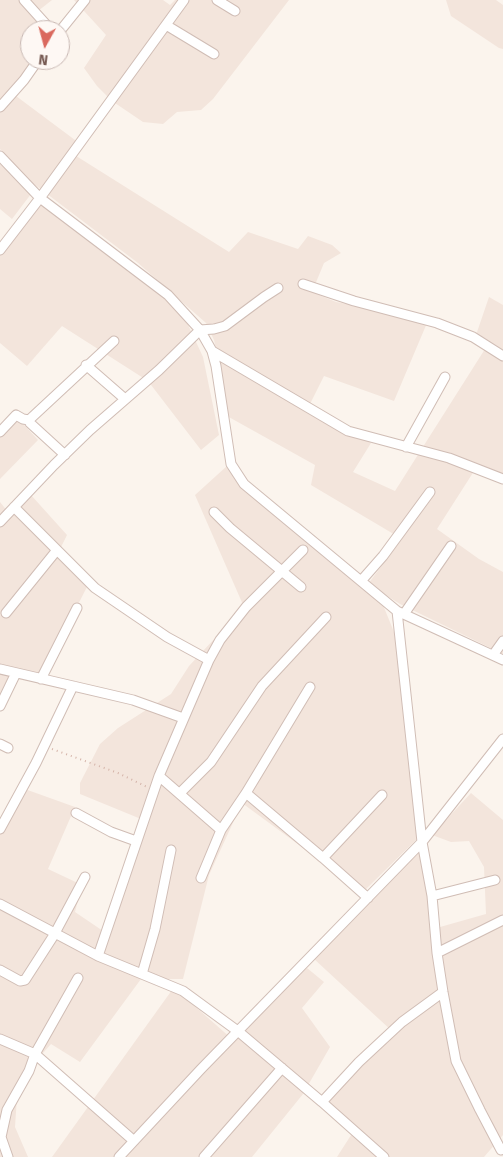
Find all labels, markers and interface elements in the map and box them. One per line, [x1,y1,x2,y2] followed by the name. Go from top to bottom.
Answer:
[20,20,70,70] north arrow
[38,50,49,68] text: N

